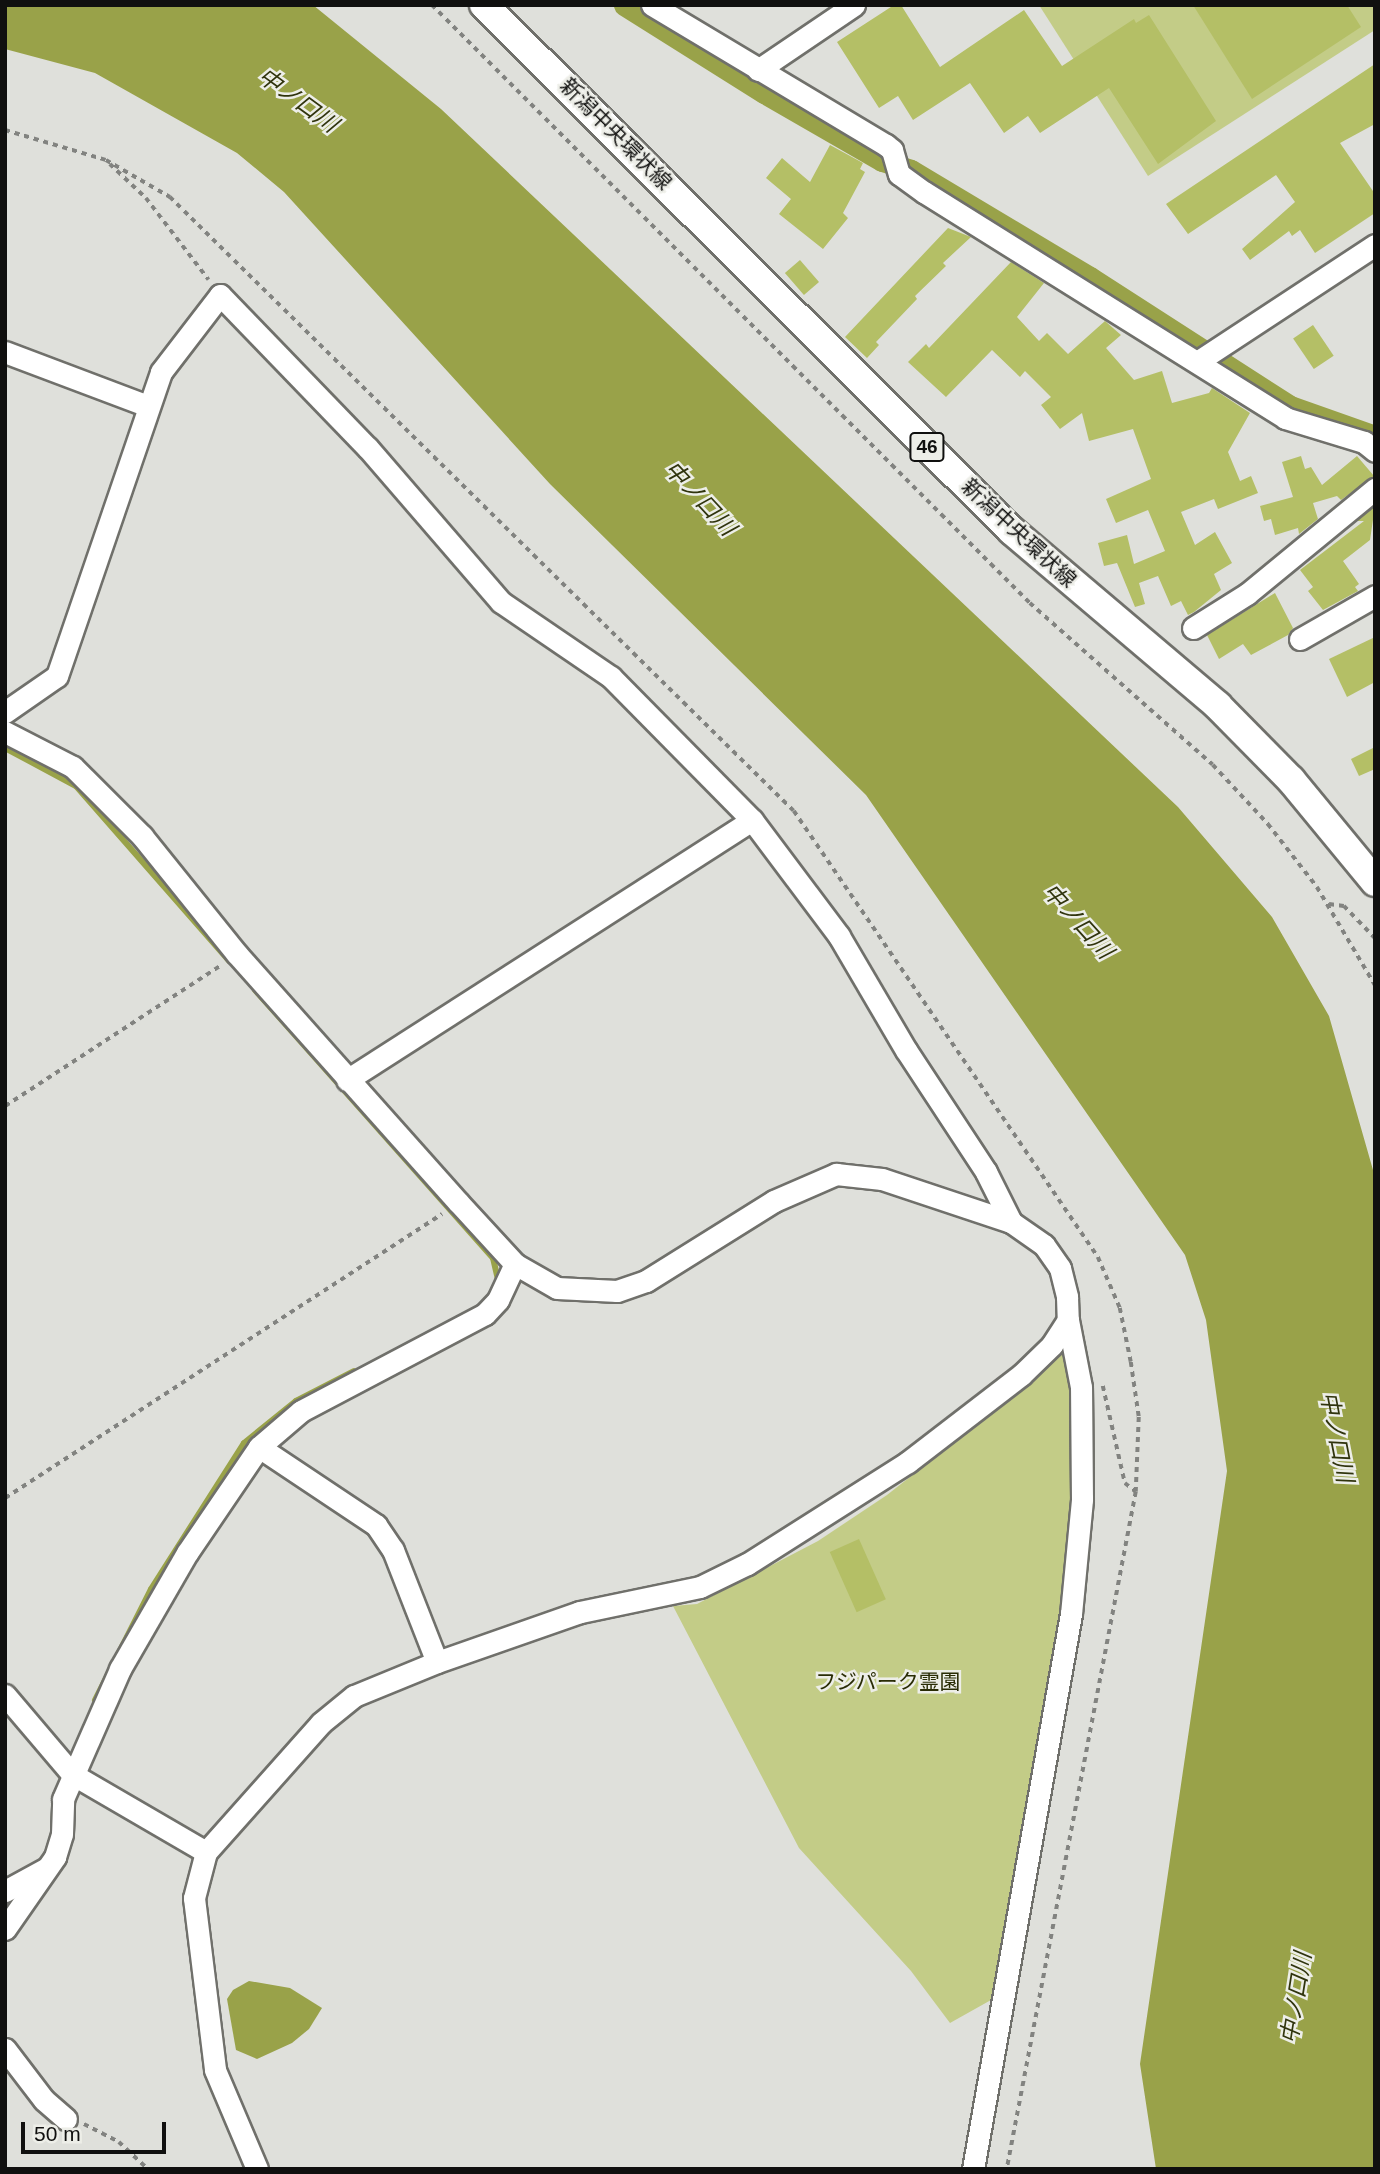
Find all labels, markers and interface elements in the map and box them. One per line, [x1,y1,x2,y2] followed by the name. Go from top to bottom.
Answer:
[253,62,343,138] water label: 中ノ口川
[555,73,677,195] street label: 新潟中央環状線
[908,432,946,462] road number: 46
[659,455,741,541] water label: 中ノ口川
[957,474,1081,592] street label: 新潟中央環状線
[1037,878,1119,964] water label: 中ノ口川
[1315,1389,1359,1485] water label: 中ノ口川
[815,1669,961,1695] park label: フジパーク霊園
[1275,1950,1317,2046] water label: 中ノ口川
[24,2108,170,2152] scale bar
[34,2122,81,2145] text: 50 m

